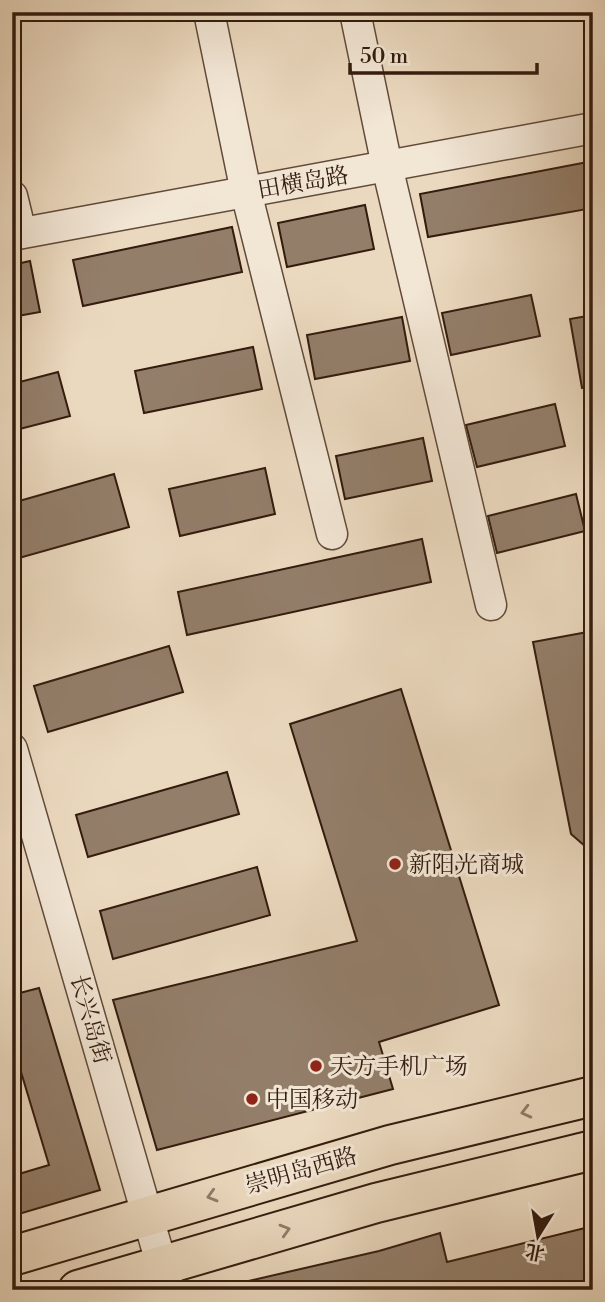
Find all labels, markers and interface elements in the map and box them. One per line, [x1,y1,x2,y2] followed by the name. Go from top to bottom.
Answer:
[350,32,537,76] scale bar
[360,44,408,70] text: 50 m
[255,161,351,205] street label: 田横岛路
[409,851,524,879] place label: 新阳光商城
[387,856,403,872] marker: 新阳光商城
[64,971,116,1067] street label: 长兴岛街
[330,1053,468,1081] place label: 天方手机广场
[308,1058,324,1074] marker: 天方手机广场
[266,1086,358,1114] place label: 中国移动
[244,1091,260,1107] marker: 中国移动
[521,1104,533,1118] one-way arrow
[242,1142,360,1200] street label: 崇明岛西路
[206,1188,218,1202] one-way arrow
[504,1200,574,1270] north arrow
[278,1223,290,1238] one-way arrow
[523,1238,547,1265] text: 北

